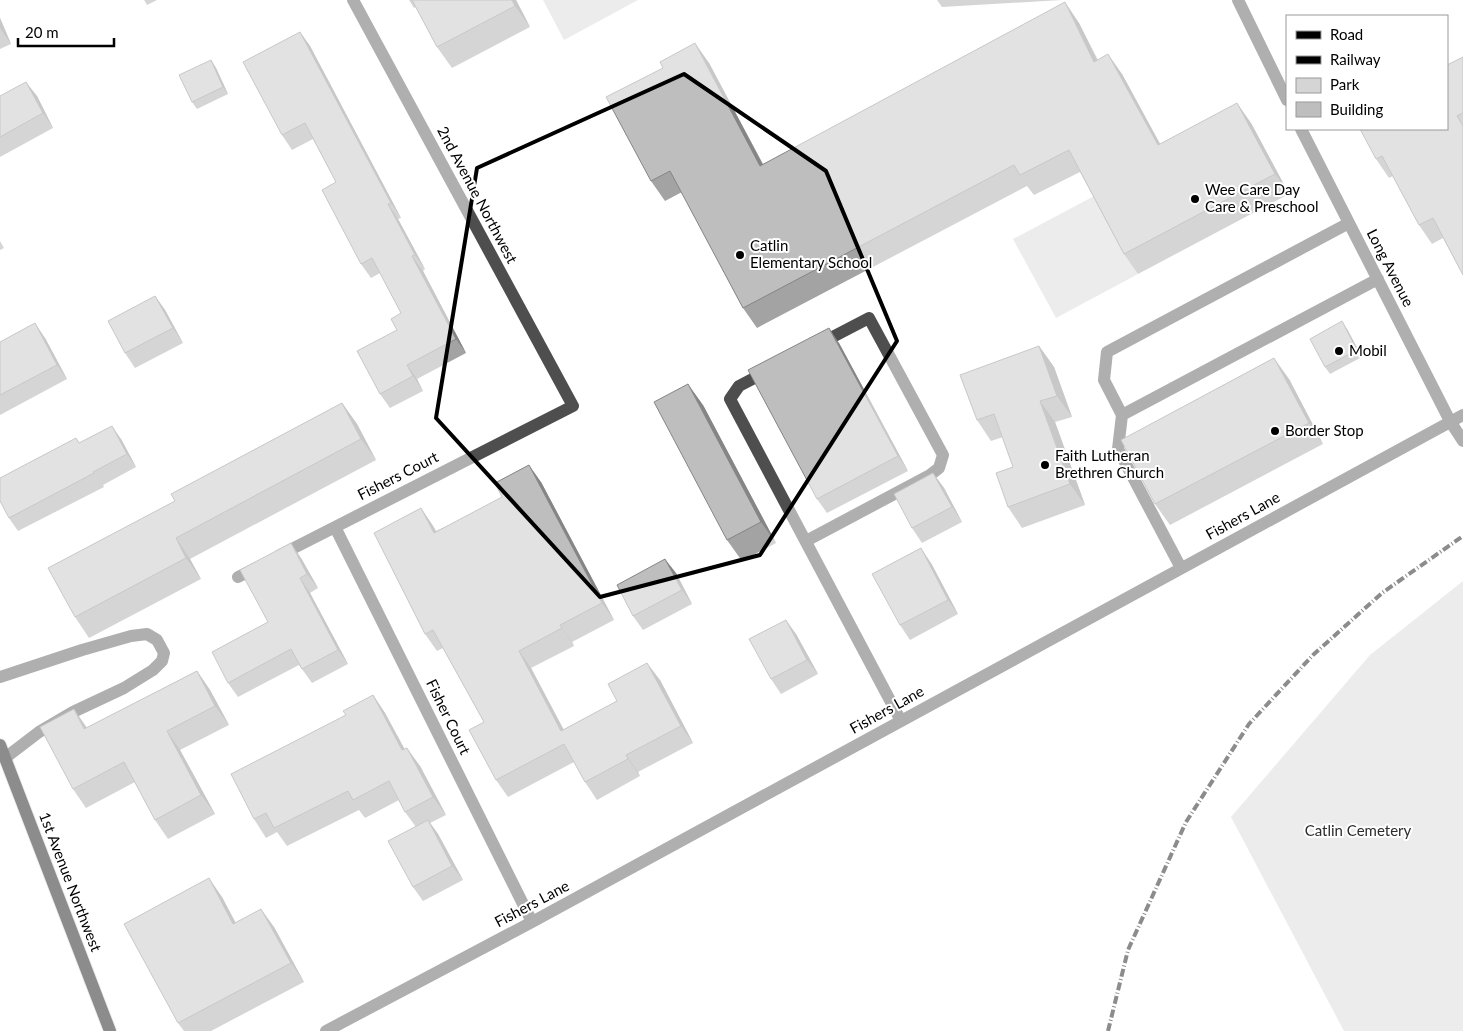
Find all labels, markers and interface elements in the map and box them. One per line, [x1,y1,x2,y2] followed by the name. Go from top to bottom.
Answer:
[18,15,114,47] scale bar
[1286,15,1448,130] legend
[25,23,59,41] text: 20 m
[1330,25,1363,43] text: Road
[1330,50,1381,68] text: Railway
[1330,75,1360,93] text: Park
[1330,100,1383,118] text: Building
[434,123,522,267] street label: 2nd Avenue Northwest
[1205,180,1318,215] place label: Wee Care Day Care & Preschool
[1189,193,1201,205] marker: Wee Care Day Care & Preschool
[1364,226,1418,309] street label: Long Avenue
[750,236,872,271] place label: Catlin Elementary School
[734,249,746,261] marker: Catlin Elementary School
[1349,341,1387,359] place label: Mobil
[1333,345,1345,357] marker: Mobil
[1285,421,1364,439] place label: Border Stop
[1269,425,1281,437] marker: Border Stop
[1055,446,1164,481] place label: Faith Lutheran Brethren Church
[354,447,441,503] street label: Fishers Court
[1039,459,1051,471] marker: Faith Lutheran Brethren Church
[1202,487,1283,543] street label: Fishers Lane
[423,676,475,758] street label: Fisher Court
[846,681,927,737] street label: Fishers Lane
[36,809,106,954] street label: 1st Avenue Northwest
[1305,821,1412,839] park label: Catlin Cemetery
[491,876,572,930] street label: Fishers Lane

